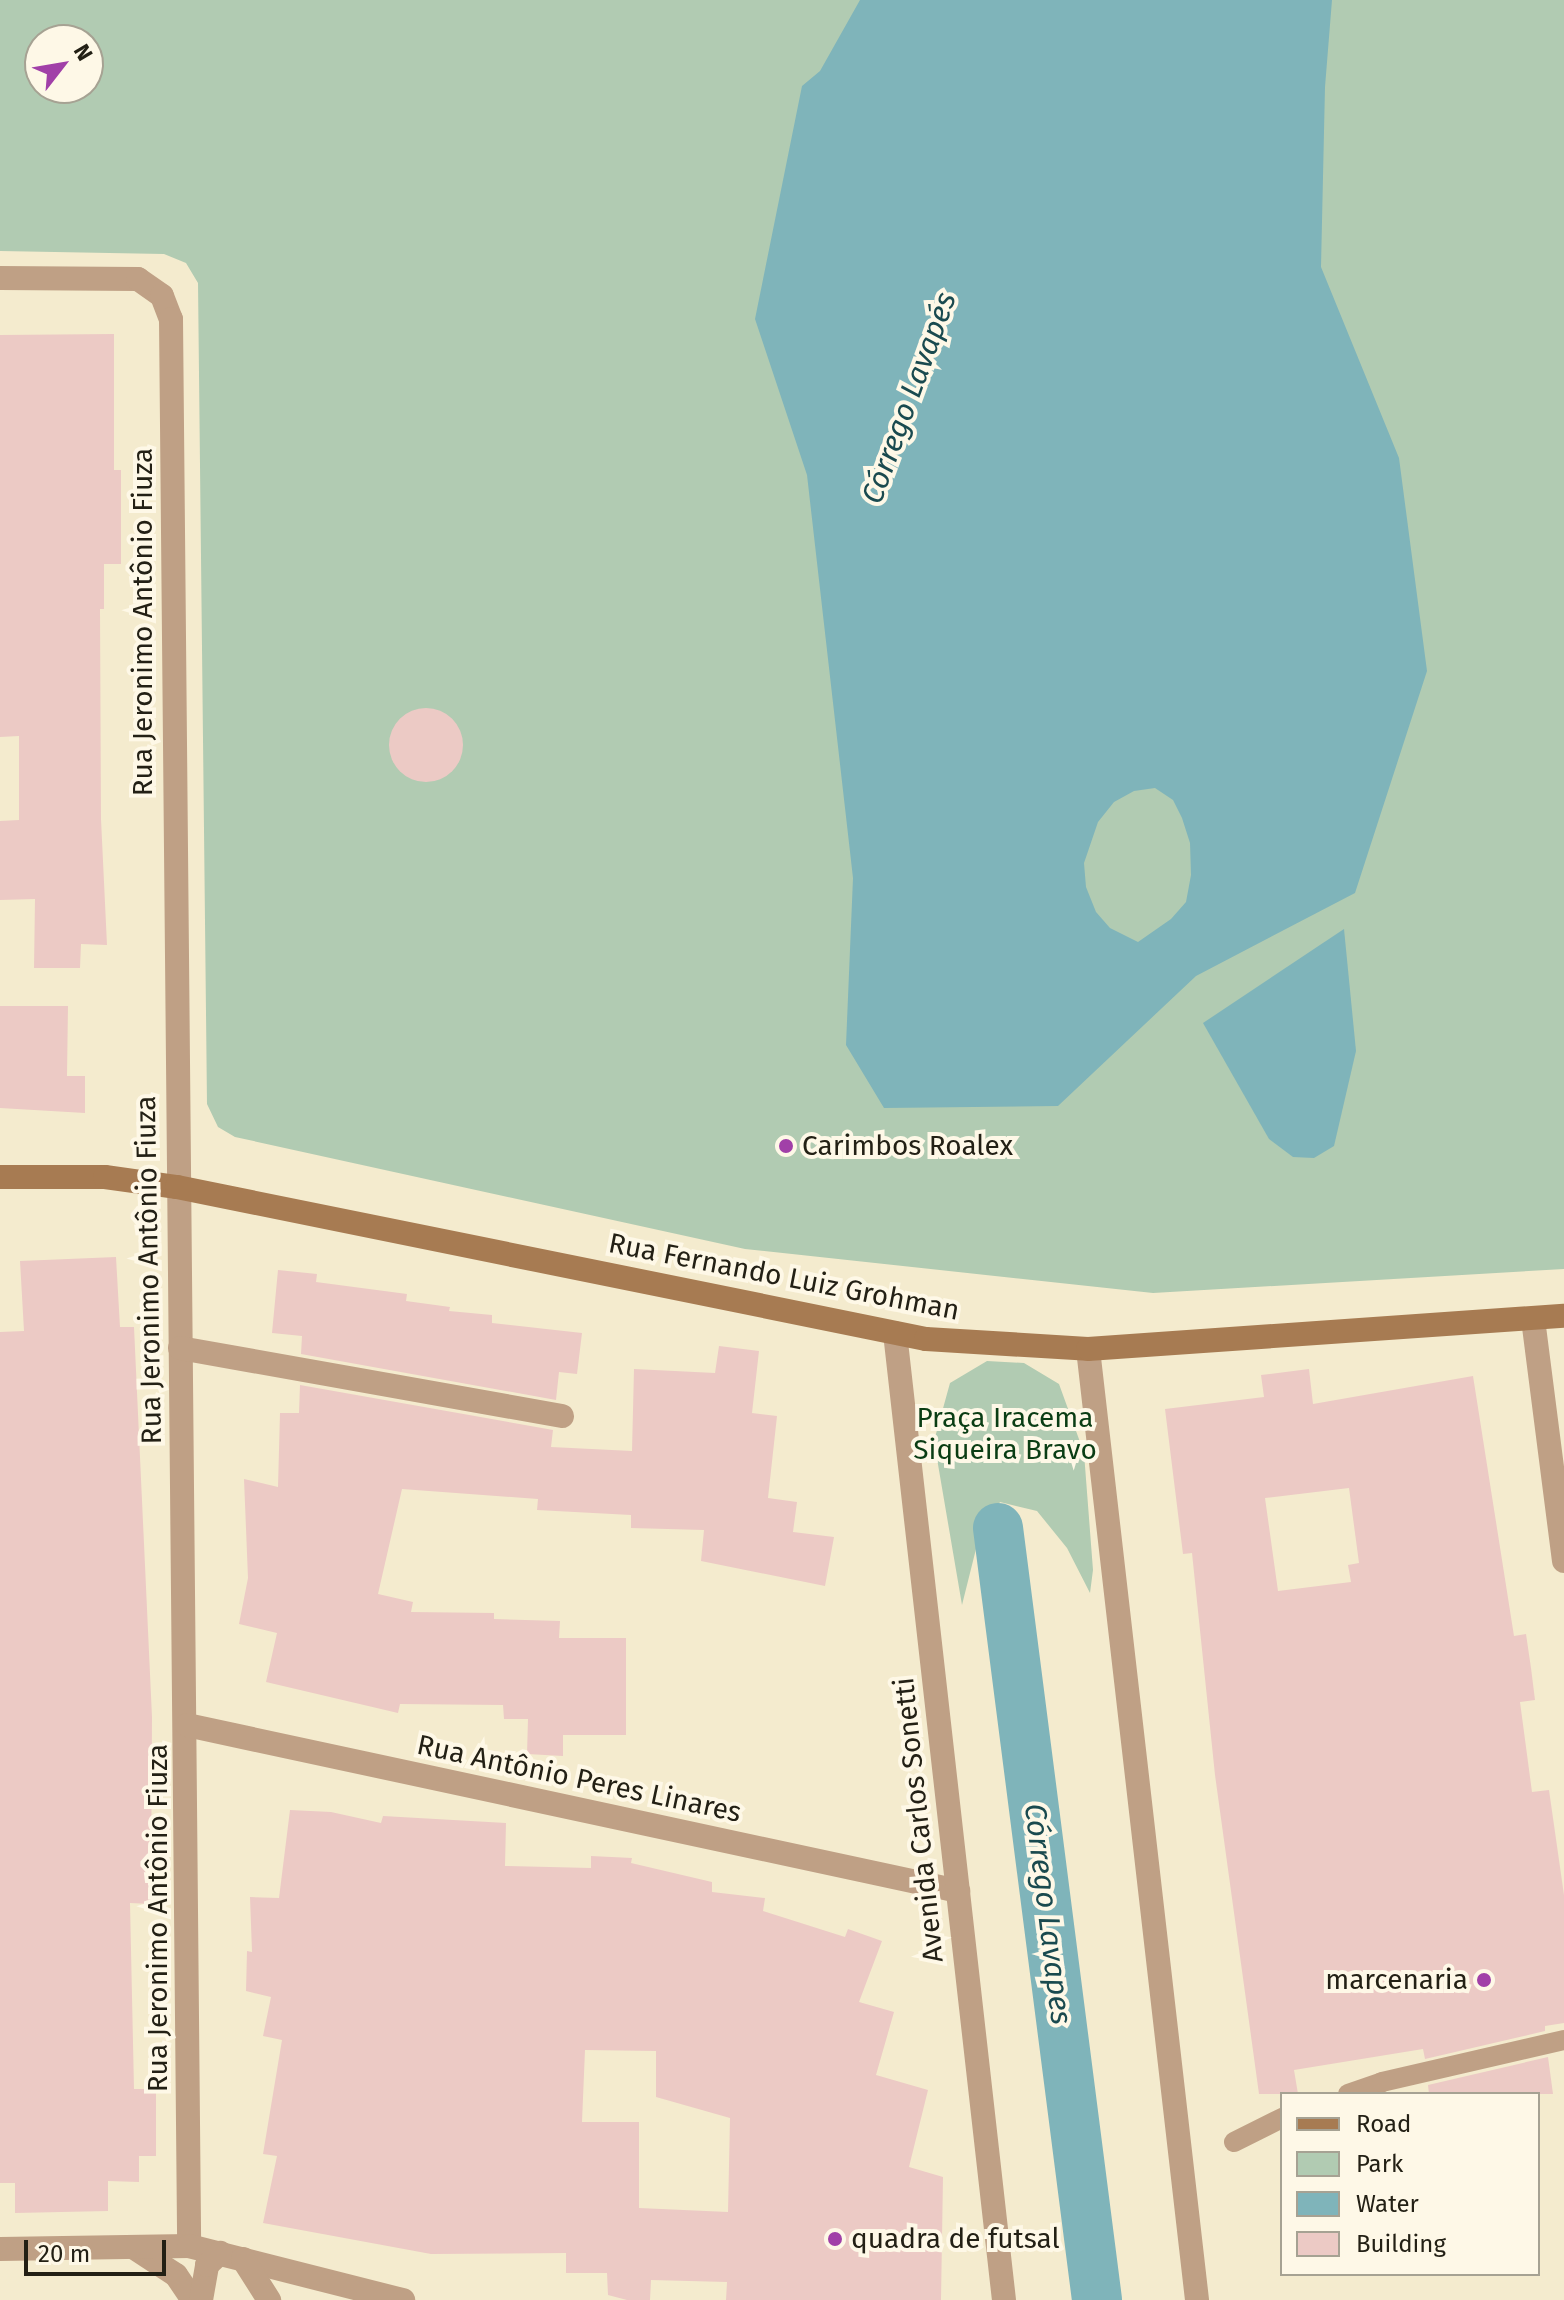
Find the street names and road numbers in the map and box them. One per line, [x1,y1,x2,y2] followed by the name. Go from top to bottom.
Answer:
[126,448,160,796] street label: Rua Jeronimo Antônio Fiuza
[129,1095,169,1445] street label: Rua Jeronimo Antônio Fiuza
[606,1226,962,1328] street label: Rua Fernando Luiz Grohman
[887,1676,951,1964] street label: Avenida Carlos Sonetti
[414,1728,744,1830] street label: Rua Antônio Peres Linares
[141,1744,175,2092] street label: Rua Jeronimo Antônio Fiuza

